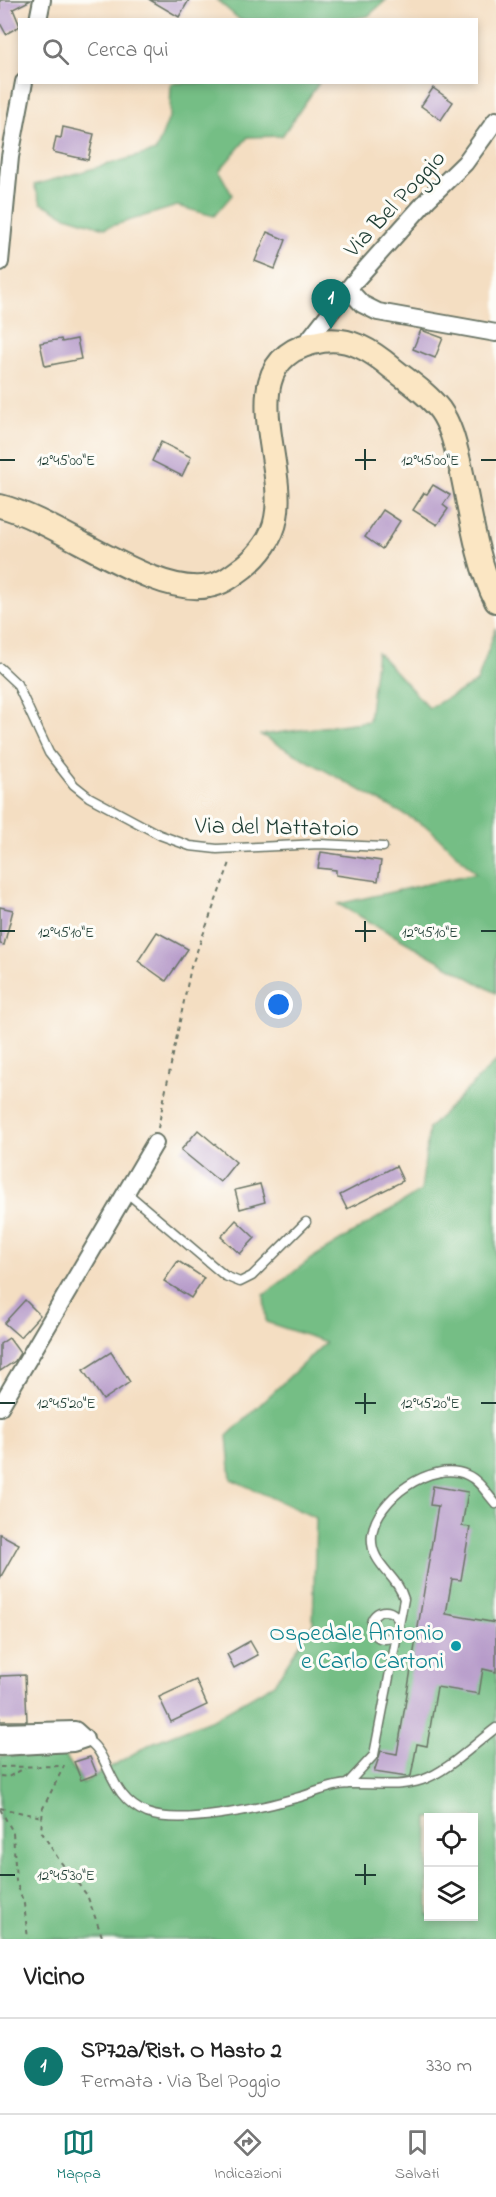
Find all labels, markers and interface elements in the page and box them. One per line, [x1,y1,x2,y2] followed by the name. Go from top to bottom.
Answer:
[18,18,478,84] search box
[39,35,72,68] icon: search
[87,35,169,67] text: Cerca qui
[336,143,455,267] street label: Via Bel Poggio
[312,280,350,329] pin: 1
[37,450,95,472] text: 12°45'00"E
[401,450,459,472] text: 12°45'00"E
[194,810,359,847] street label: Via del Mattatoio
[38,922,94,944] text: 12°45'10"E
[402,922,458,944] text: 12°45'10"E
[264,990,293,1019] your location
[36,1393,96,1415] text: 12°45'20"E
[400,1393,460,1415] text: 12°45'20"E
[269,1617,444,1680] place label: Ospedale Antonio e Carlo Cartoni
[449,1639,463,1653] marker: Ospedale Antonio e Carlo Cartoni
[424,1813,478,1921] map controls
[424,1813,478,1867] button: locate
[37,1865,95,1887] text: 12°45'30"E
[424,1867,478,1921] button: layers
[24,1959,85,1997] text: Vicino
[81,2036,282,2068] text: SP72a/Rist. O Masto 2
[40,2052,47,2081] text: 1
[426,2052,472,2081] text: 330 m
[81,2068,281,2097] text: Fermata · Via Bel Poggio
[56,2126,101,2186] tab: Mappa
[214,2126,282,2186] tab: Indicazioni
[395,2126,439,2186] tab: Salvati

